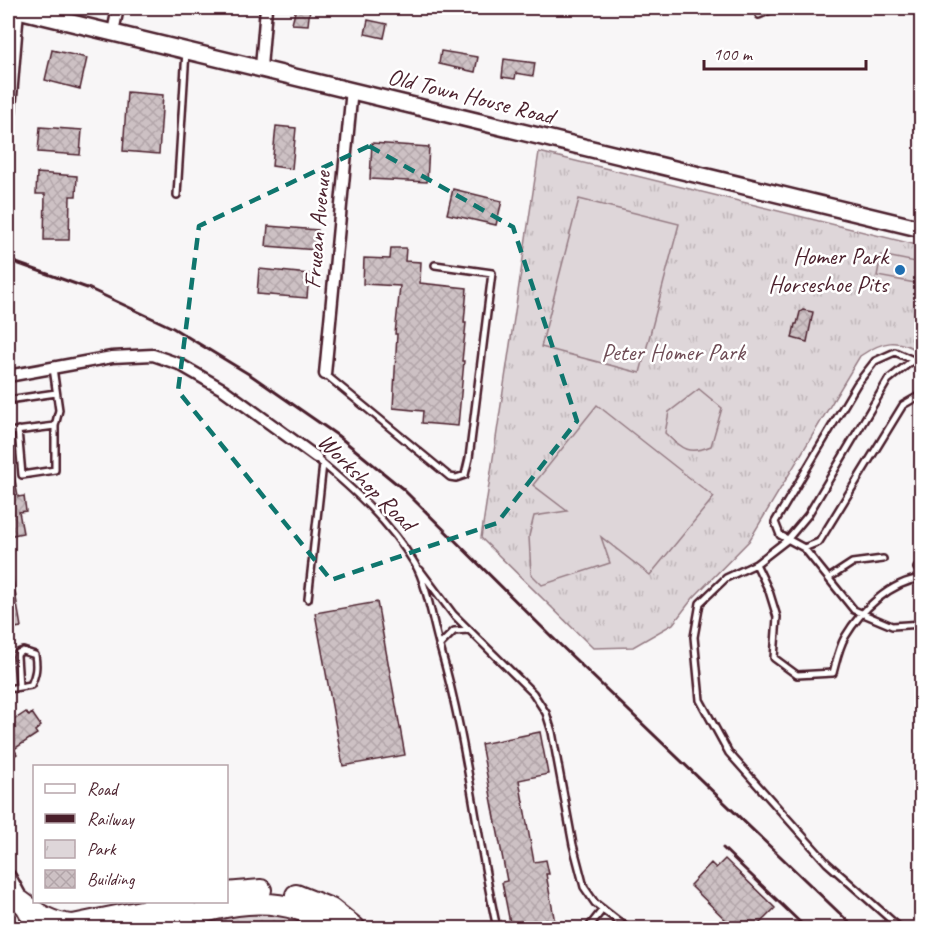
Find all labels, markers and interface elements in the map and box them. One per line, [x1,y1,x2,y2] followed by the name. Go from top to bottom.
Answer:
[704,33,866,71] scale bar
[713,43,754,65] text: 100 m
[385,61,561,132] street label: Old Town House Road
[297,168,337,290] street label: Fruean Avenue
[768,241,890,299] place label: Homer Park Horseshoe Pits
[893,263,907,277] marker: Homer Park Horseshoe Pits
[601,337,747,367] park label: Peter Homer Park
[312,427,425,540] street label: Workshop Road
[33,765,228,903] legend
[87,778,120,800] text: Road
[87,808,135,830] text: Railway
[87,838,117,860] text: Park
[87,868,136,890] text: Building

